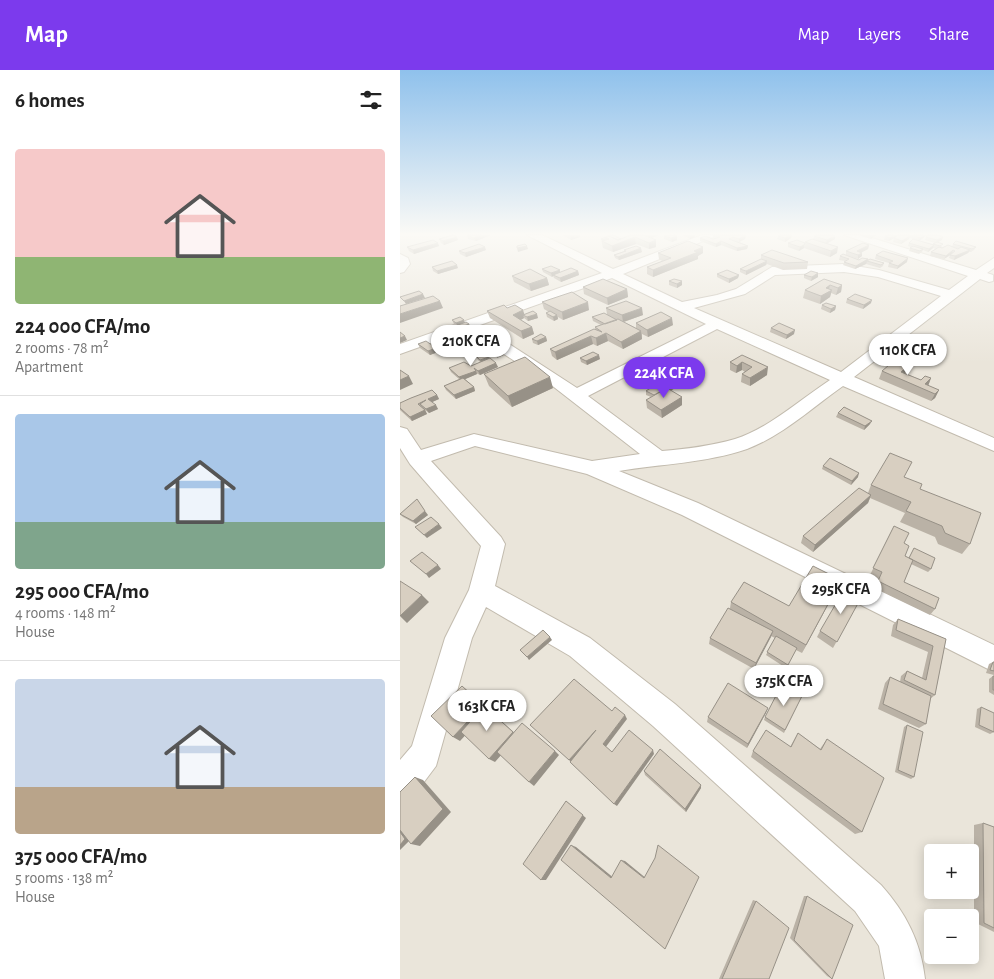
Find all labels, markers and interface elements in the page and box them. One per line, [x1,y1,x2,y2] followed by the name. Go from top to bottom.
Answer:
[25,23,68,47] text: Map
[798,26,829,44] text: Map
[857,26,901,44] text: Layers
[929,26,969,44] text: Share
[357,86,385,114] icon: filters
[15,90,85,111] text: 6 homes
[155,181,245,271] icon: home
[15,316,150,337] text: 224 000 CFA/mo
[419,324,523,367] pin: 210K CFA
[442,333,500,349] text: 210K CFA
[856,334,960,376] pin: 110K CFA
[15,340,109,356] text: 2 rooms · 78 m²
[880,342,936,358] text: 110K CFA
[612,356,716,399] pin: 224K CFA
[15,359,83,375] text: Apartment
[634,365,694,381] text: 224K CFA
[155,447,245,537] icon: home
[789,572,893,615] pin: 295K CFA
[15,581,149,602] text: 295 000 CFA/mo
[812,581,870,597] text: 295K CFA
[15,605,116,621] text: 4 rooms · 148 m²
[15,624,55,640] text: House
[732,664,836,707] pin: 375K CFA
[755,673,813,689] text: 375K CFA
[435,690,539,732] pin: 163K CFA
[459,698,515,714] text: 163K CFA
[155,712,245,802] icon: home
[924,844,979,964] map controls
[924,844,979,899] button: +
[15,846,147,867] text: 375 000 CFA/mo
[15,870,113,886] text: 5 rooms · 138 m²
[15,889,55,905] text: House
[924,909,979,964] button: −

